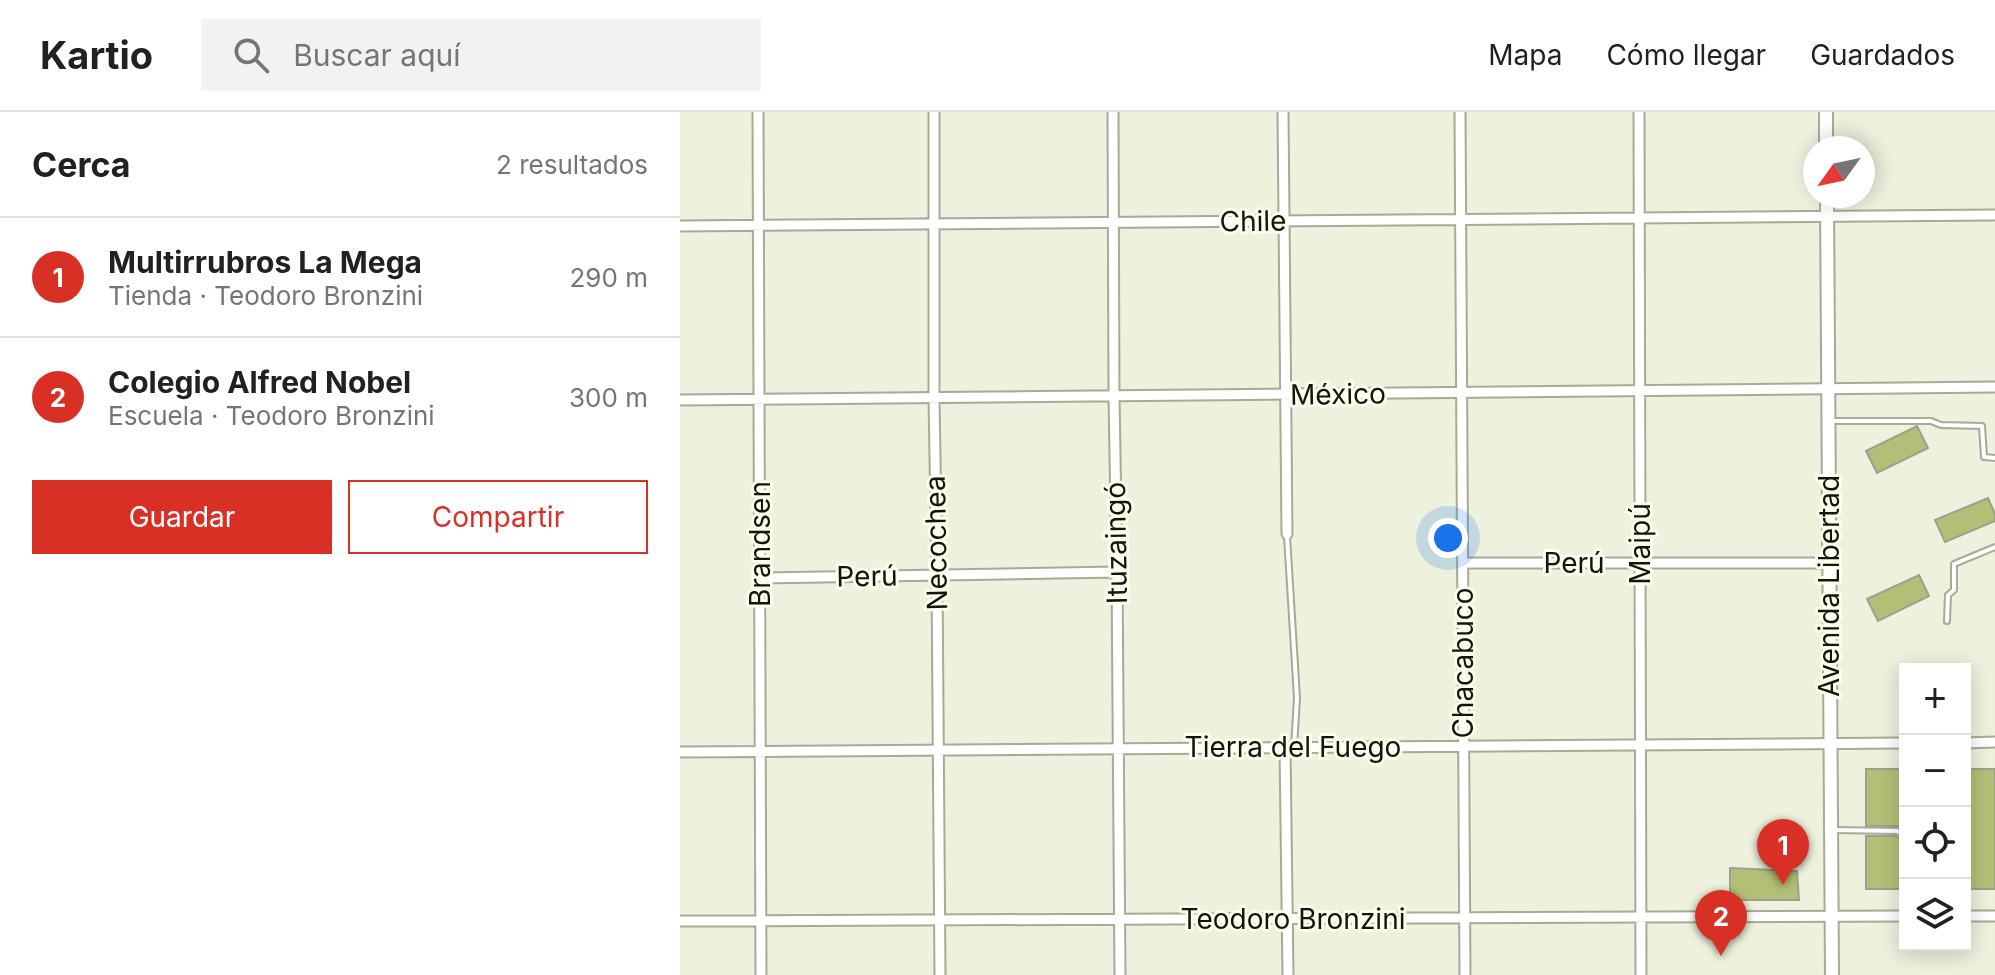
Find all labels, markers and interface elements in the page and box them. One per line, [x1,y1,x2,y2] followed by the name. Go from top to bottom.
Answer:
[201,19,761,91] search box
[40,32,153,78] text: Kartio
[229,33,273,77] icon: search
[293,37,461,73] text: Buscar aquí
[1488,38,1562,72] text: Mapa
[1606,38,1766,72] text: Cómo llegar
[1810,38,1955,72] text: Guardados
[1803,136,1875,208] north arrow
[32,144,131,185] text: Cerca
[496,149,648,180] text: 2 resultados
[1219,203,1287,239] street label: Chile
[108,244,422,280] text: Multirrubros La Mega
[52,262,64,293] text: 1
[570,262,648,293] text: 290 m
[108,280,423,311] text: Tienda · Teodoro Bronzini
[108,364,411,400] text: Colegio Alfred Nobel
[1290,376,1386,412] street label: México
[50,382,66,413] text: 2
[569,382,648,413] text: 300 m
[108,400,435,431] text: Escuela · Teodoro Bronzini
[918,475,954,611] street label: Necochea
[1812,475,1846,697] street label: Avenida Libertad
[32,480,332,554] button: Guardar
[348,480,648,554] button: Compartir
[743,481,777,607] street label: Brandsen
[1098,482,1134,604] street label: Ituzaingó
[1623,503,1657,585] street label: Maipú
[1428,518,1468,558] your location
[1543,546,1605,580] street label: Perú
[836,558,898,594] street label: Perú
[1446,587,1480,739] street label: Chacabuco
[1899,663,1971,951] map controls
[1899,663,1971,735] button: +
[1185,730,1401,764] street label: Tierra del Fuego
[1899,735,1971,807] button: −
[1899,807,1971,879] button: locate
[1757,819,1809,885] pin: 1
[1899,879,1971,951] button: layers
[1695,890,1747,956] pin: 2
[1181,902,1405,936] street label: Teodoro Bronzini

